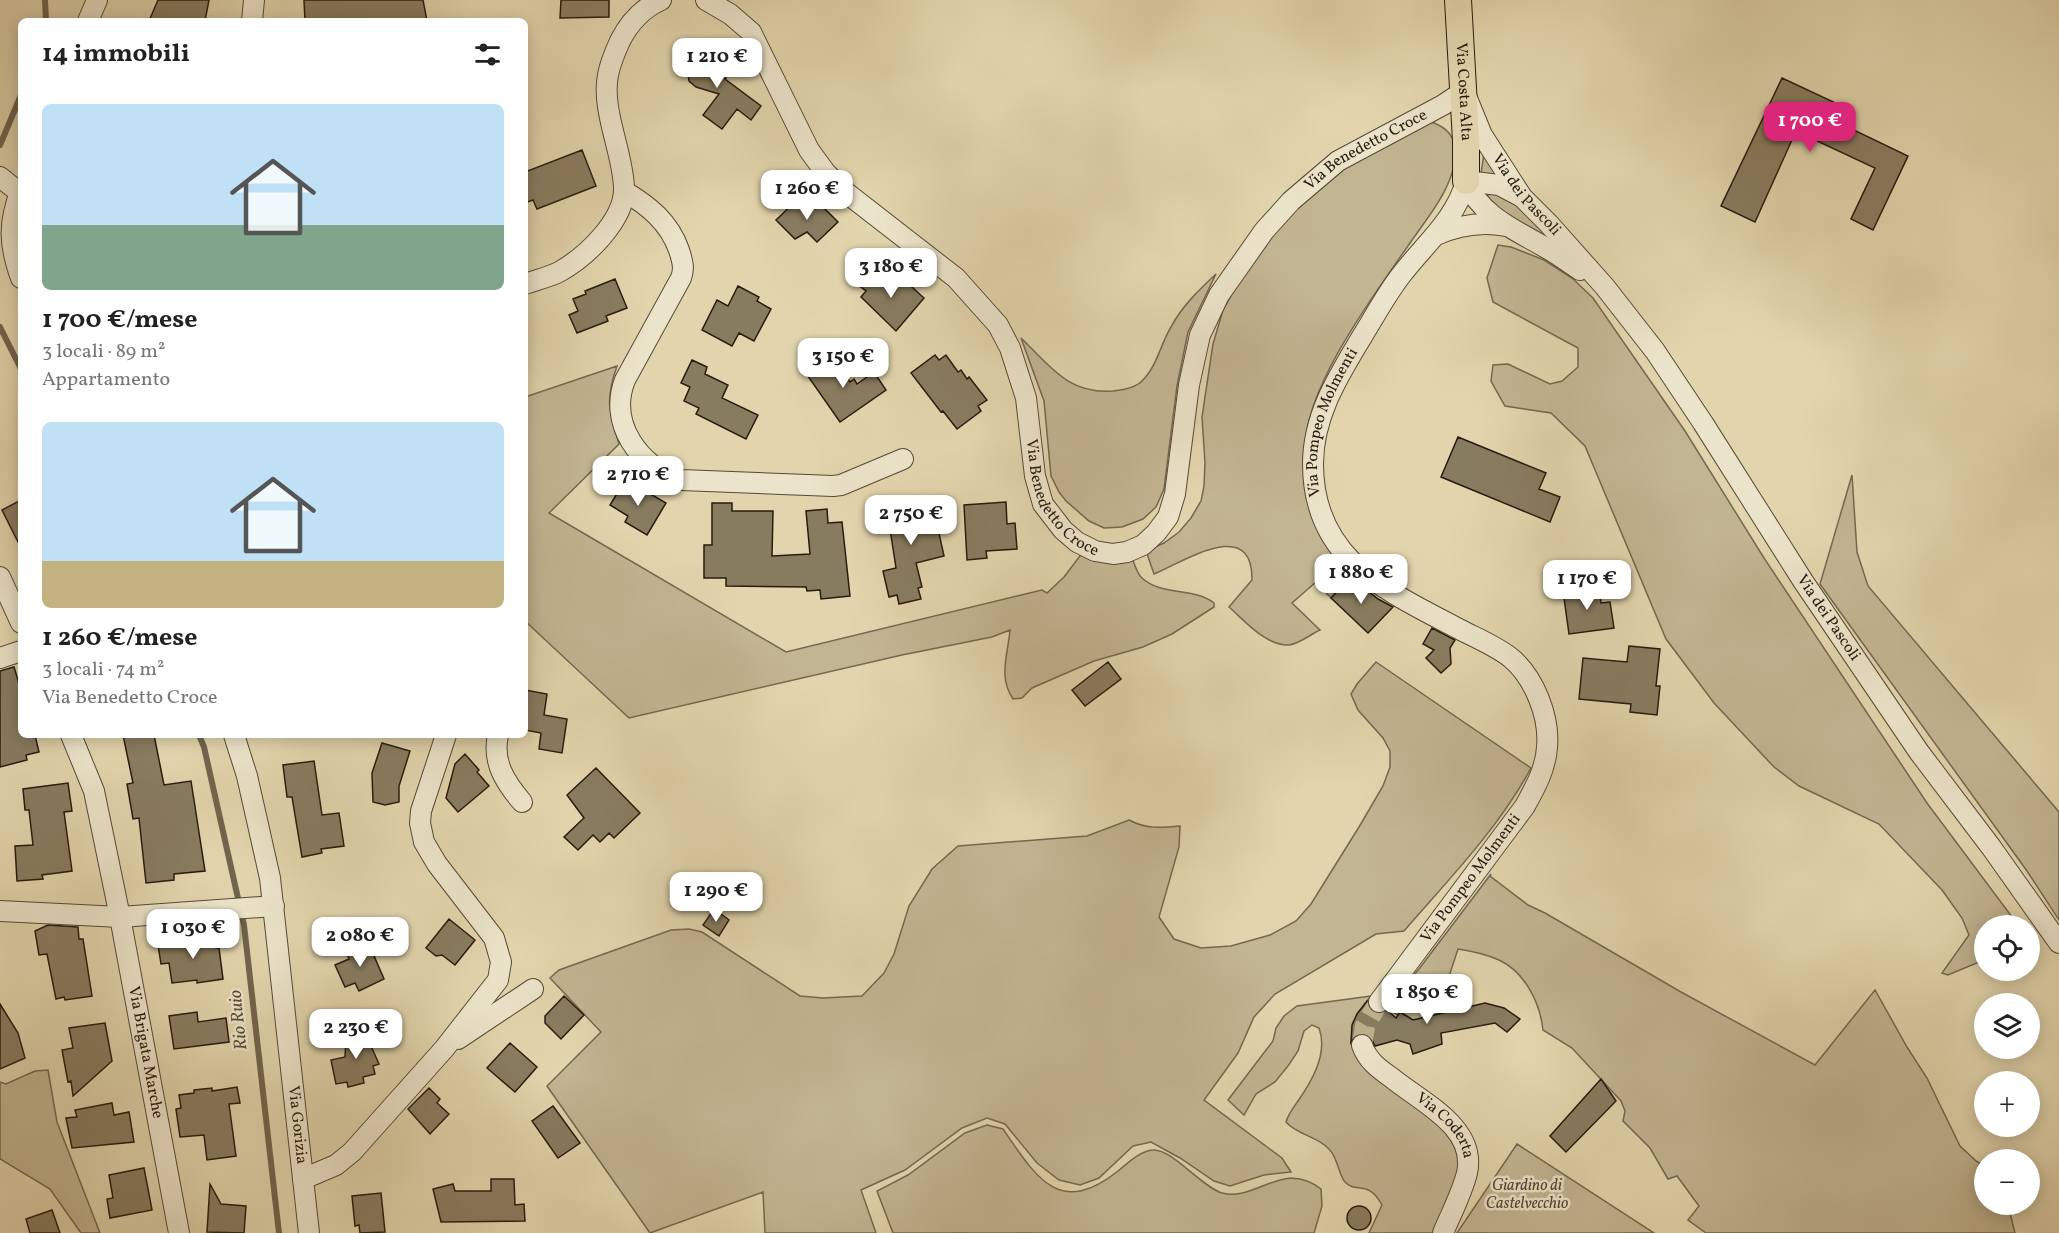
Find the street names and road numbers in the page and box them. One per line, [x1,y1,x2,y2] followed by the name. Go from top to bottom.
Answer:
[1449,42,1477,142] street label: Via Costa Alta
[1300,104,1431,196] street label: Via Benedetto Croce
[1486,150,1566,241] street label: Via dei Pascoli
[1302,344,1364,499] street label: Via Pompeo Molmenti
[1020,438,1103,562] street label: Via Benedetto Croce
[1791,571,1865,666] street label: Via dei Pascoli
[1416,809,1526,948] street label: Via Pompeo Molmenti
[122,985,168,1120] street label: Via Brigata Marche
[282,1085,312,1165] street label: Via Gorizia
[1411,1088,1479,1160] street label: Via Coderta

